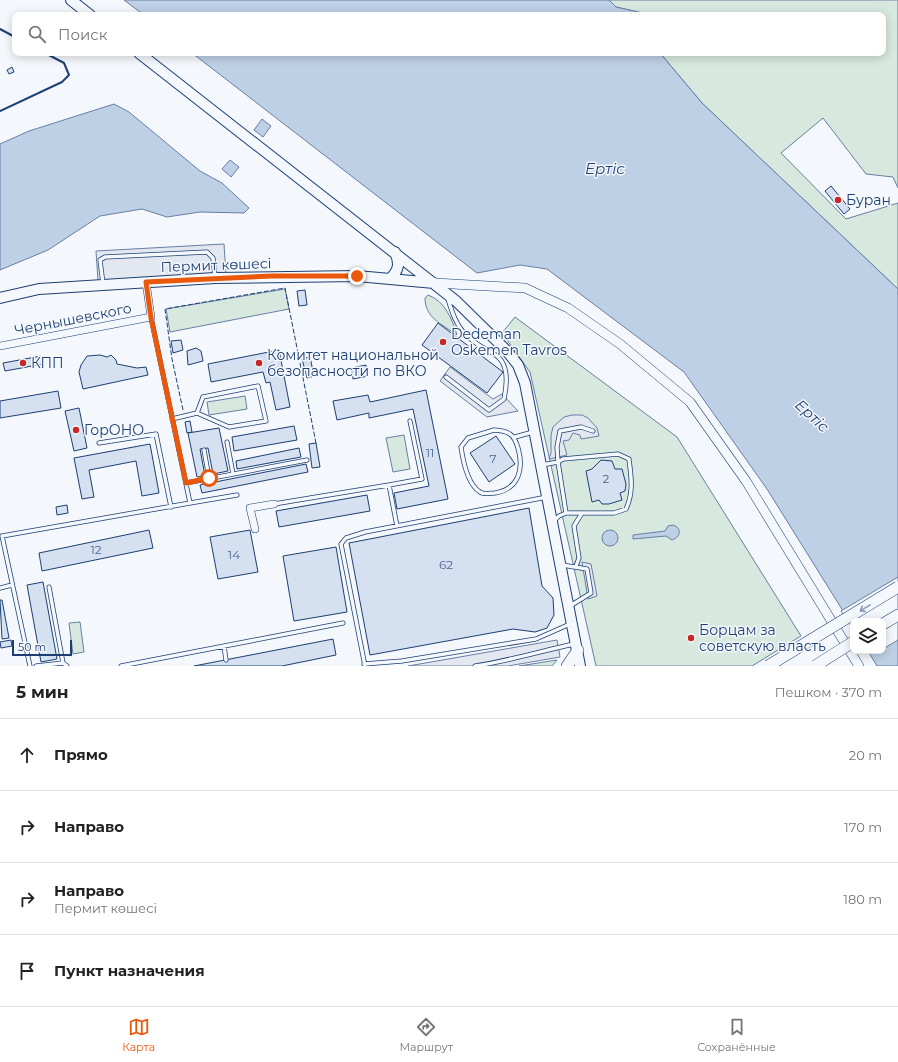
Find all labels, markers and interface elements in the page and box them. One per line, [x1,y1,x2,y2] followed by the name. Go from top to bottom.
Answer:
[12,12,886,56] search box
[26,23,48,45] icon: search
[58,25,107,44] text: Поиск
[585,159,625,178] water label: Ертіс
[846,191,891,209] place label: Буран
[833,195,843,205] marker: Буран
[160,254,272,276] street label: Пермит көшесі
[348,267,366,285] route end
[13,299,133,339] street label: Чернышевского
[451,325,567,359] place label: Dedeman Oskemen Tavros
[438,337,448,347] marker: Dedeman Oskemen Tavros
[267,346,439,380] place label: Комитет национальной безопасности по ВКО
[31,354,64,372] place label: КПП
[18,358,28,368] marker: КПП
[254,358,264,368] marker: Комитет национальной безопасности по ВКО
[791,395,834,436] water label: Ертіс
[84,421,144,439] place label: ГорОНО
[71,425,81,435] marker: ГорОНО
[426,445,434,460] house number: 11
[489,451,497,466] house number: 7
[200,469,218,487] route start
[603,471,610,486] house number: 2
[90,542,102,557] house number: 12
[228,547,240,562] house number: 14
[439,557,453,572] house number: 62
[859,604,871,612] one-way arrow
[850,618,886,654] map controls
[850,618,886,654] button: layers
[699,621,826,655] place label: Борцам за советскую власть
[686,633,696,643] marker: Борцам за советскую власть
[12,638,72,657] scale bar
[18,640,46,654] text: 50 m
[16,682,69,702] text: 5 мин
[775,684,882,700] text: Пешком · 370 m
[16,744,38,766] icon: ahead
[54,745,108,764] text: Прямо
[849,747,882,763] text: 20 m
[16,816,38,838] icon: right
[54,817,124,836] text: Направо
[844,819,882,835] text: 170 m
[54,881,124,900] text: Направо
[16,888,38,910] icon: right
[843,891,882,907] text: 180 m
[54,900,157,916] text: Пермит көшесі
[16,960,38,982] icon: arrive
[54,961,205,980] text: Пункт назначения
[122,1016,155,1054] tab: Карта
[399,1016,453,1054] tab: Маршрут
[697,1016,776,1054] tab: Сохранённые

